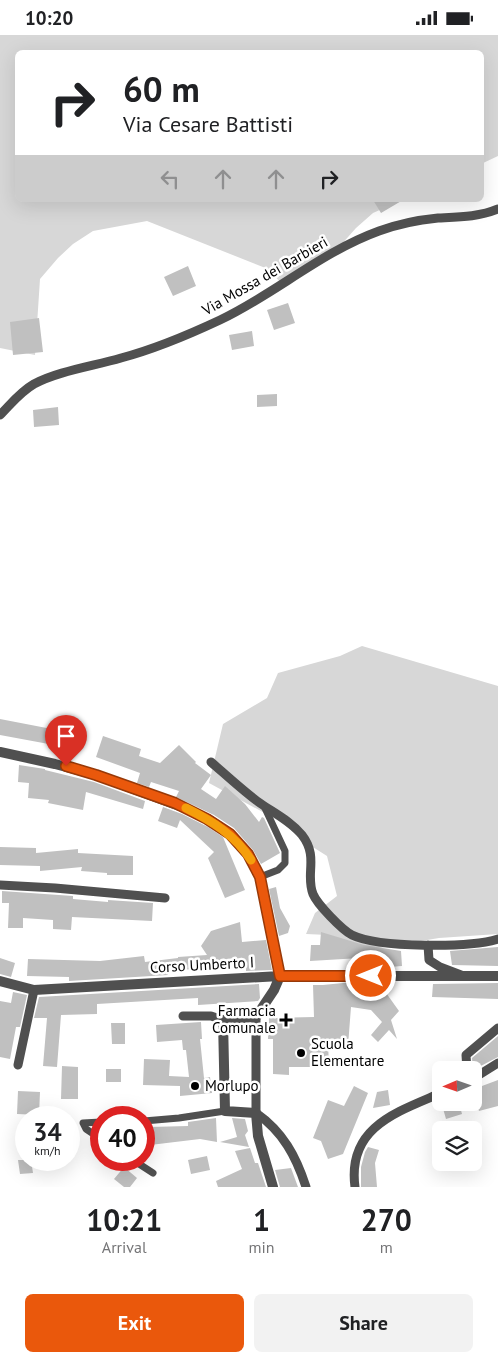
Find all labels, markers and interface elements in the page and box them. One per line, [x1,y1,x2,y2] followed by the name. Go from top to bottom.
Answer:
[25,6,73,30] text: 10:20
[123,66,200,112] text: 60 m
[40,70,105,135] icon: right
[123,110,293,138] text: Via Cesare Battisti
[156,165,184,193] icon: left
[209,165,237,193] icon: ahead
[262,165,290,193] icon: ahead
[315,165,343,193] icon: right
[198,232,331,320] street label: Via Mossa dei Barbieri
[45,715,87,766] pin
[52,722,80,750] icon: arrive
[344,949,396,1001] position arrow
[149,952,254,977] street label: Corso Umberto I
[212,1001,276,1037] place label: Farmacia Comunale
[280,1014,292,1026] marker: Farmacia Comunale
[311,1034,384,1070] place label: Scuola Elementare
[295,1047,307,1059] marker: Scuola Elementare
[432,1061,482,1111] north arrow
[432,1061,482,1171] map controls
[205,1076,259,1095] place label: Morlupo
[189,1080,201,1092] marker: Morlupo
[90,1106,155,1171] speed limit sign: 40
[33,1116,62,1148] text: 34
[432,1121,482,1171] button: layers
[34,1143,61,1158] text: km/h
[86,1200,162,1239] text: 10:21
[253,1200,270,1239] text: 1
[361,1200,412,1239] text: 270
[102,1237,147,1257] text: Arrival
[249,1237,275,1257] text: min
[380,1237,393,1257] text: m
[25,1294,244,1352] button: Exit
[254,1294,473,1352] button: Share

